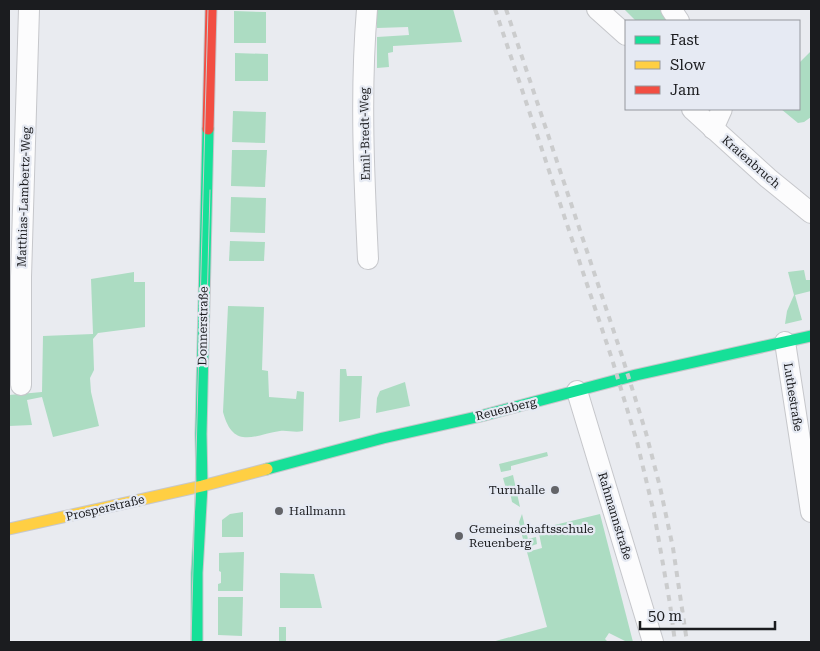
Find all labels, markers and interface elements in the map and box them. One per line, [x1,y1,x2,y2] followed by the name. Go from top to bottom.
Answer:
[625,20,800,110] legend
[670,31,700,49] text: Fast
[670,56,706,74] text: Slow
[670,81,700,99] text: Jam
[357,87,373,181] street label: Emil-Bredt-Weg
[15,126,33,267] street label: Matthias-Lambertz-Weg
[719,133,783,191] street label: Kraienbruch
[195,286,211,366] street label: Donnerstraße
[781,362,805,433] street label: Luthestraße
[474,395,538,423] street label: Reuenberg
[595,470,635,562] street label: Rahmannstraße
[489,483,545,497] place label: Turnhalle
[549,484,561,496] marker: Turnhalle
[64,492,146,524] street label: Prosperstraße
[289,504,346,518] place label: Hallmann
[273,505,285,517] marker: Hallmann
[469,522,594,550] place label: Gemeinschaftsschule Reuenberg
[453,530,465,542] marker: Gemeinschaftsschule Reuenberg
[640,598,775,630] scale bar
[648,607,683,625] text: 50 m

